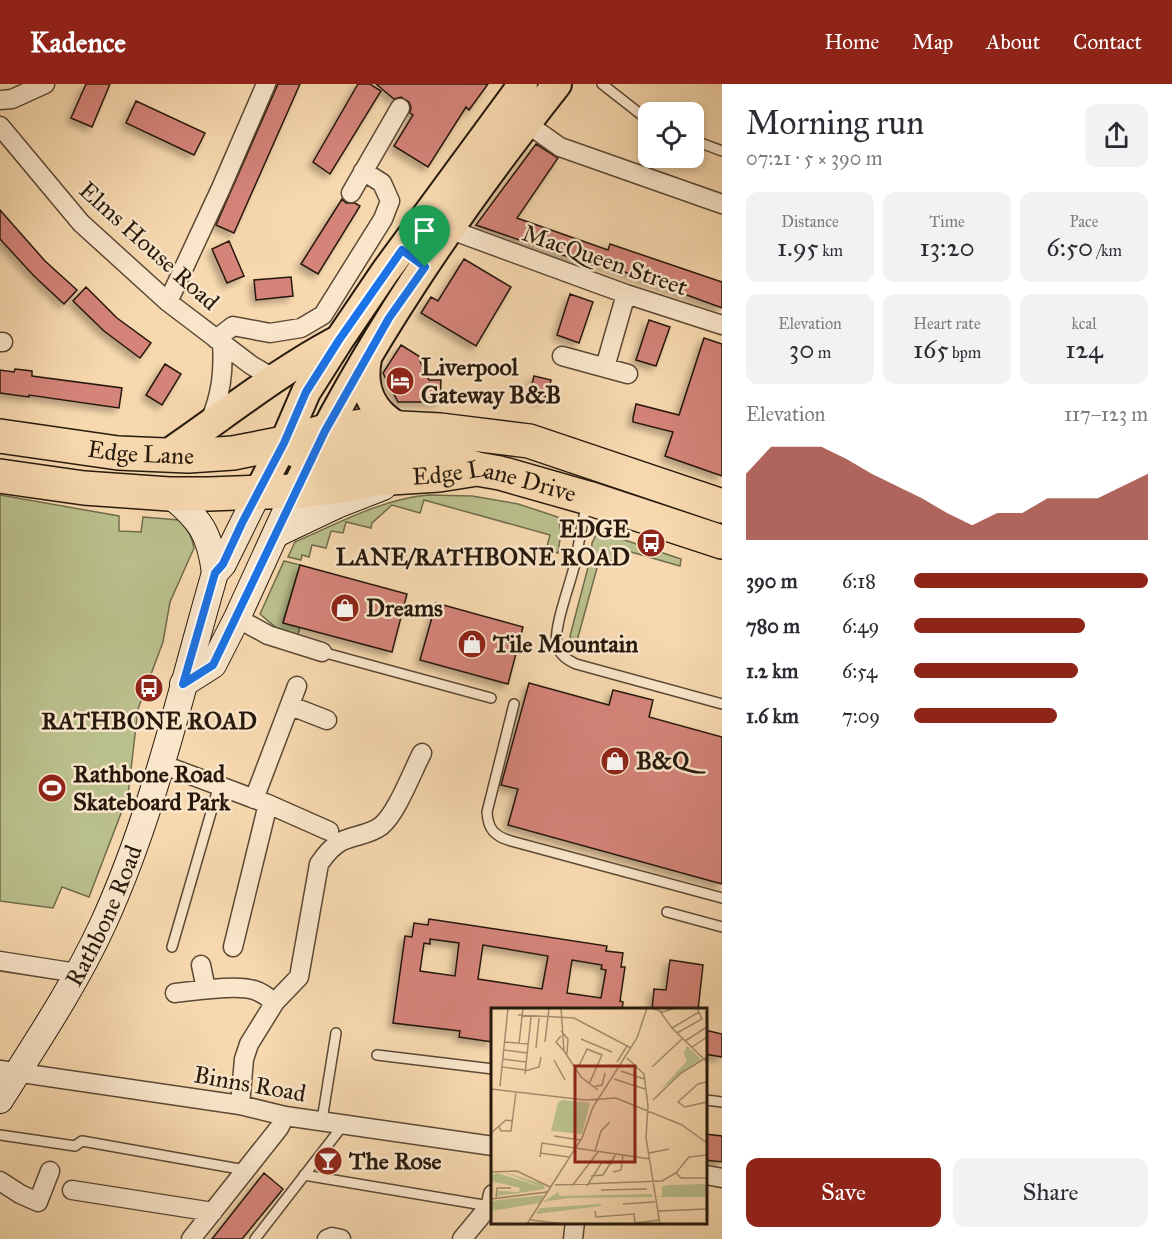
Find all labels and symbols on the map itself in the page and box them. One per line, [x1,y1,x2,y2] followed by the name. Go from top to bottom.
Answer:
[73,175,225,317] street label: Elms House Road
[399,205,450,267] pin
[519,218,692,302] street label: MacQueen Street
[421,352,561,410] place label: Liverpool Gateway B&B
[384,365,416,397] hotel icon: Liverpool Gateway B&B
[86,434,195,471] street label: Edge Lane
[411,453,580,509] street label: Edge Lane Drive
[336,514,630,572] place label: EDGE LANE/RATHBONE ROAD
[635,527,667,559] bus stop icon: EDGE LANE/RATHBONE ROAD
[329,592,361,624] shop icon: Dreams
[366,593,443,623] place label: Dreams
[456,628,488,660] shop icon: Tile Mountain
[492,629,638,659] place label: Tile Mountain
[133,672,165,704] bus stop icon: RATHBONE ROAD
[41,706,257,736] place label: RATHBONE ROAD
[599,745,631,777] shop icon: B&Q
[636,746,706,776] place label: B&Q
[73,759,231,817] place label: Rathbone Road Skateboard Park
[36,772,68,804] sports icon: Rathbone Road Skateboard Park
[59,841,149,992] street label: Rathbone Road
[491,1008,707,1224] inset map
[192,1059,308,1109] street label: Binns Road
[312,1145,344,1177] bar icon: The Rose
[348,1146,442,1176] place label: The Rose

